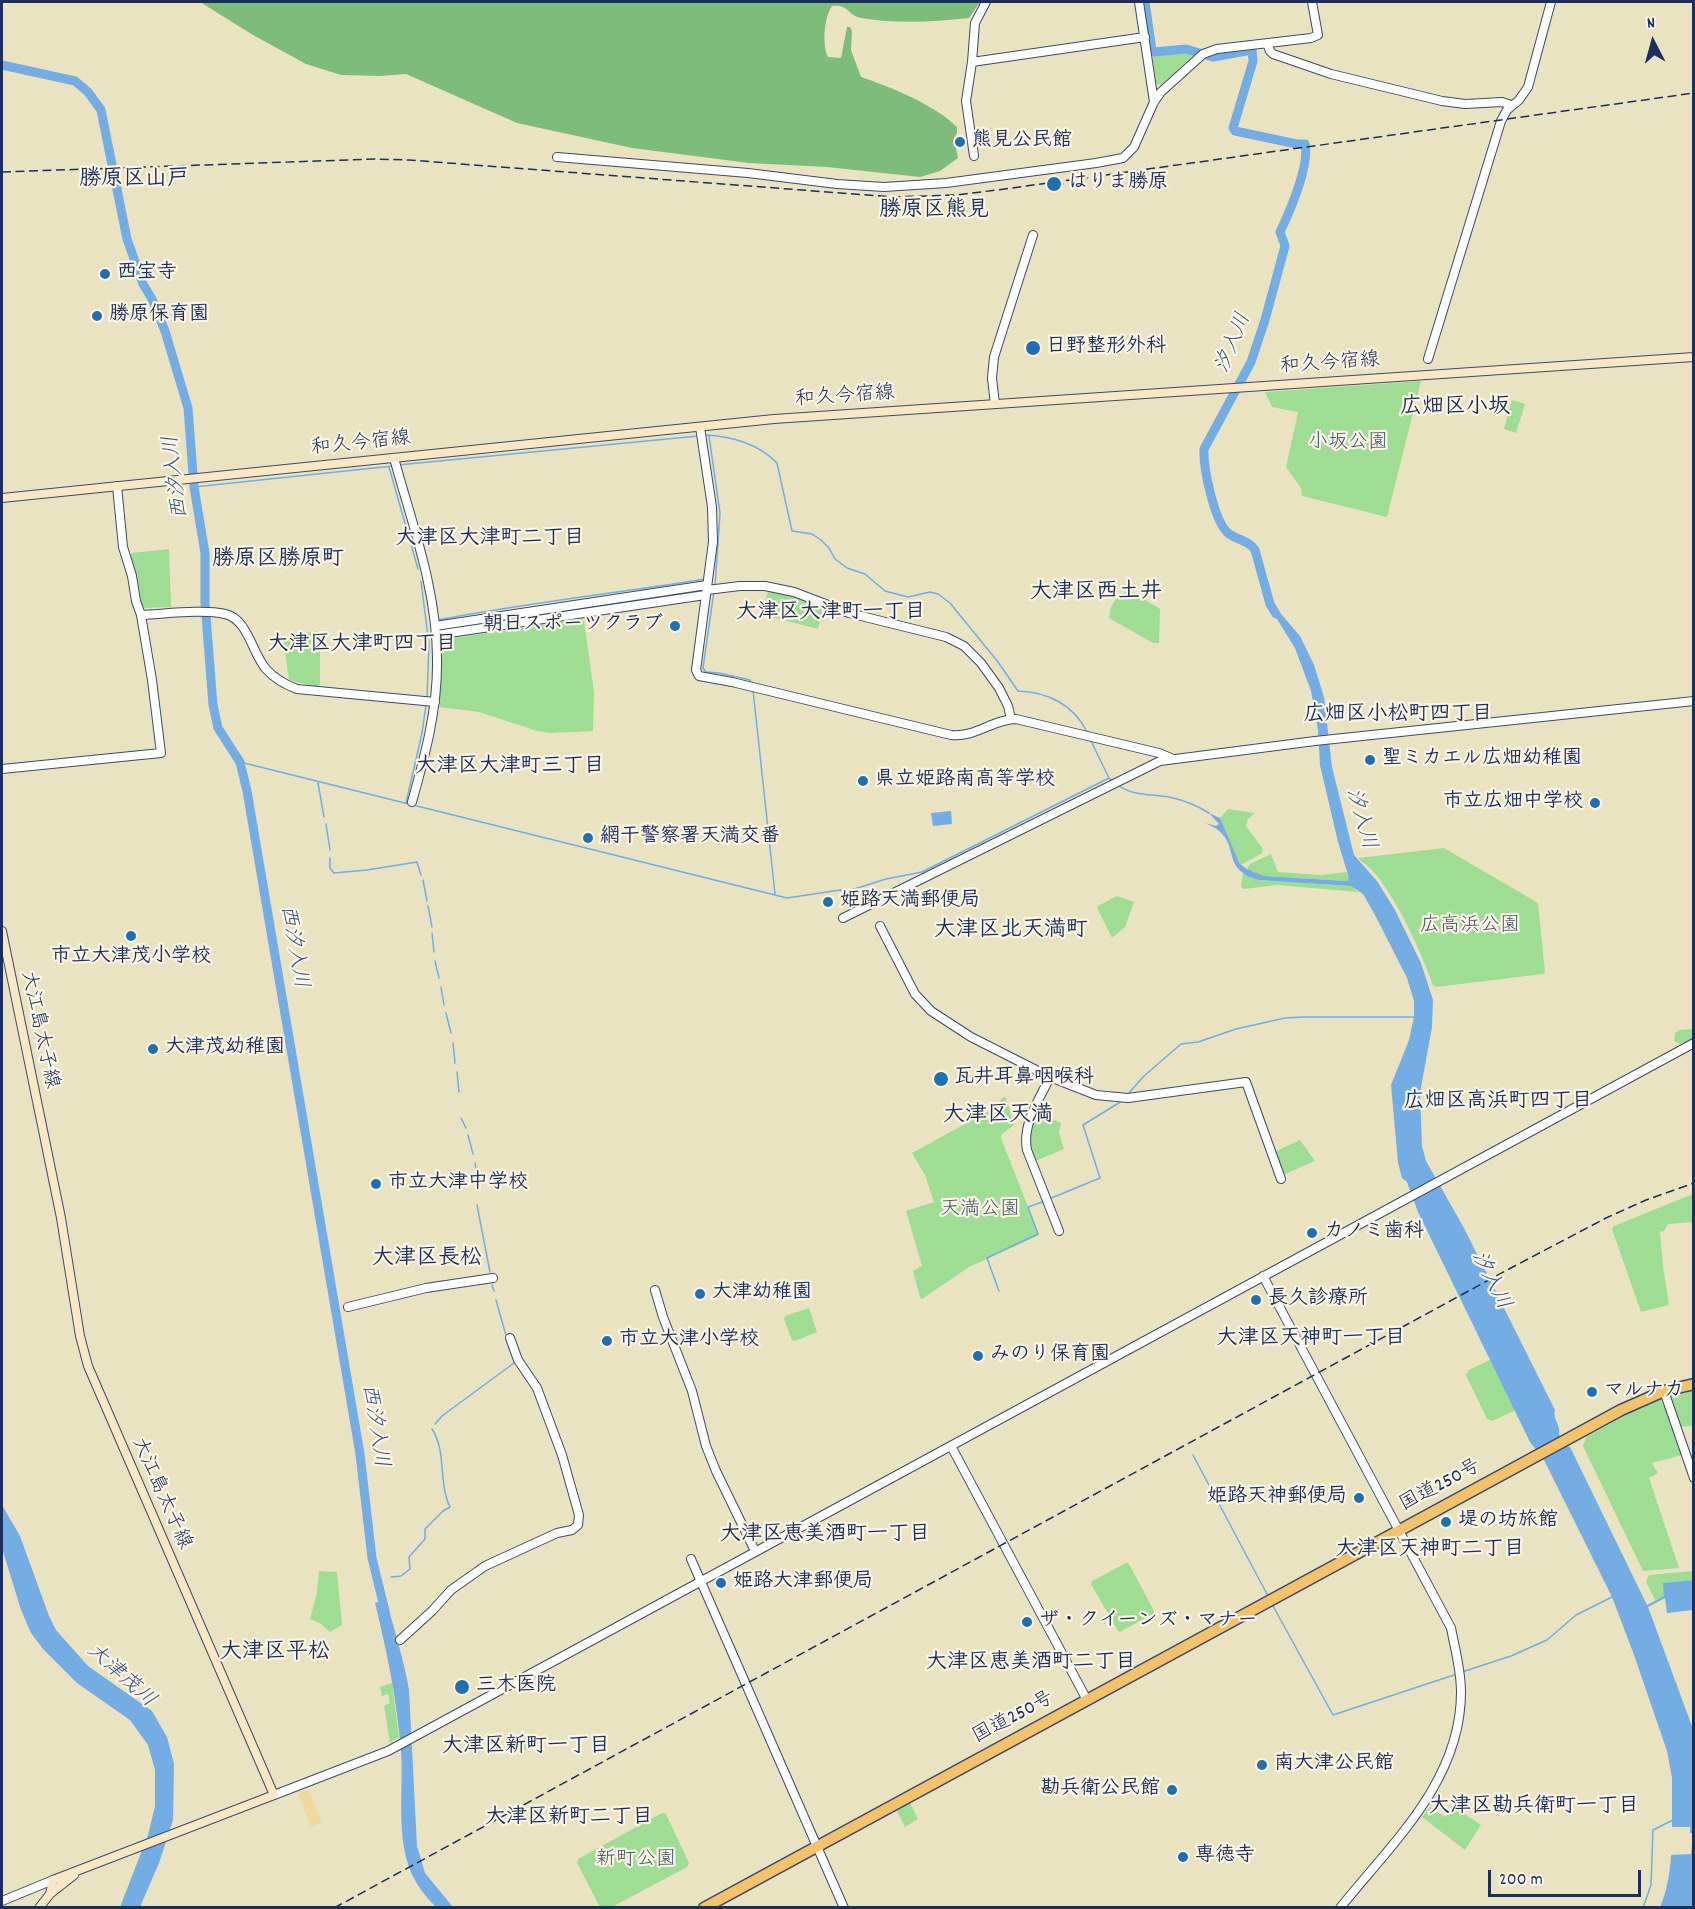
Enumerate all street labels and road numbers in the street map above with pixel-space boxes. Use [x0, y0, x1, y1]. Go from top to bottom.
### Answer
street label: 和久今宿線 [1279, 350, 1381, 380]
street label: 和久今宿線 [794, 383, 896, 413]
street label: 和久今宿線 [310, 428, 412, 462]
street label: 大江島太子線 [14, 969, 62, 1091]
street label: 大江島太子線 [125, 1434, 195, 1554]
street label: 国道250号 [1396, 1456, 1486, 1518]
street label: 国道250号 [969, 1688, 1059, 1750]

